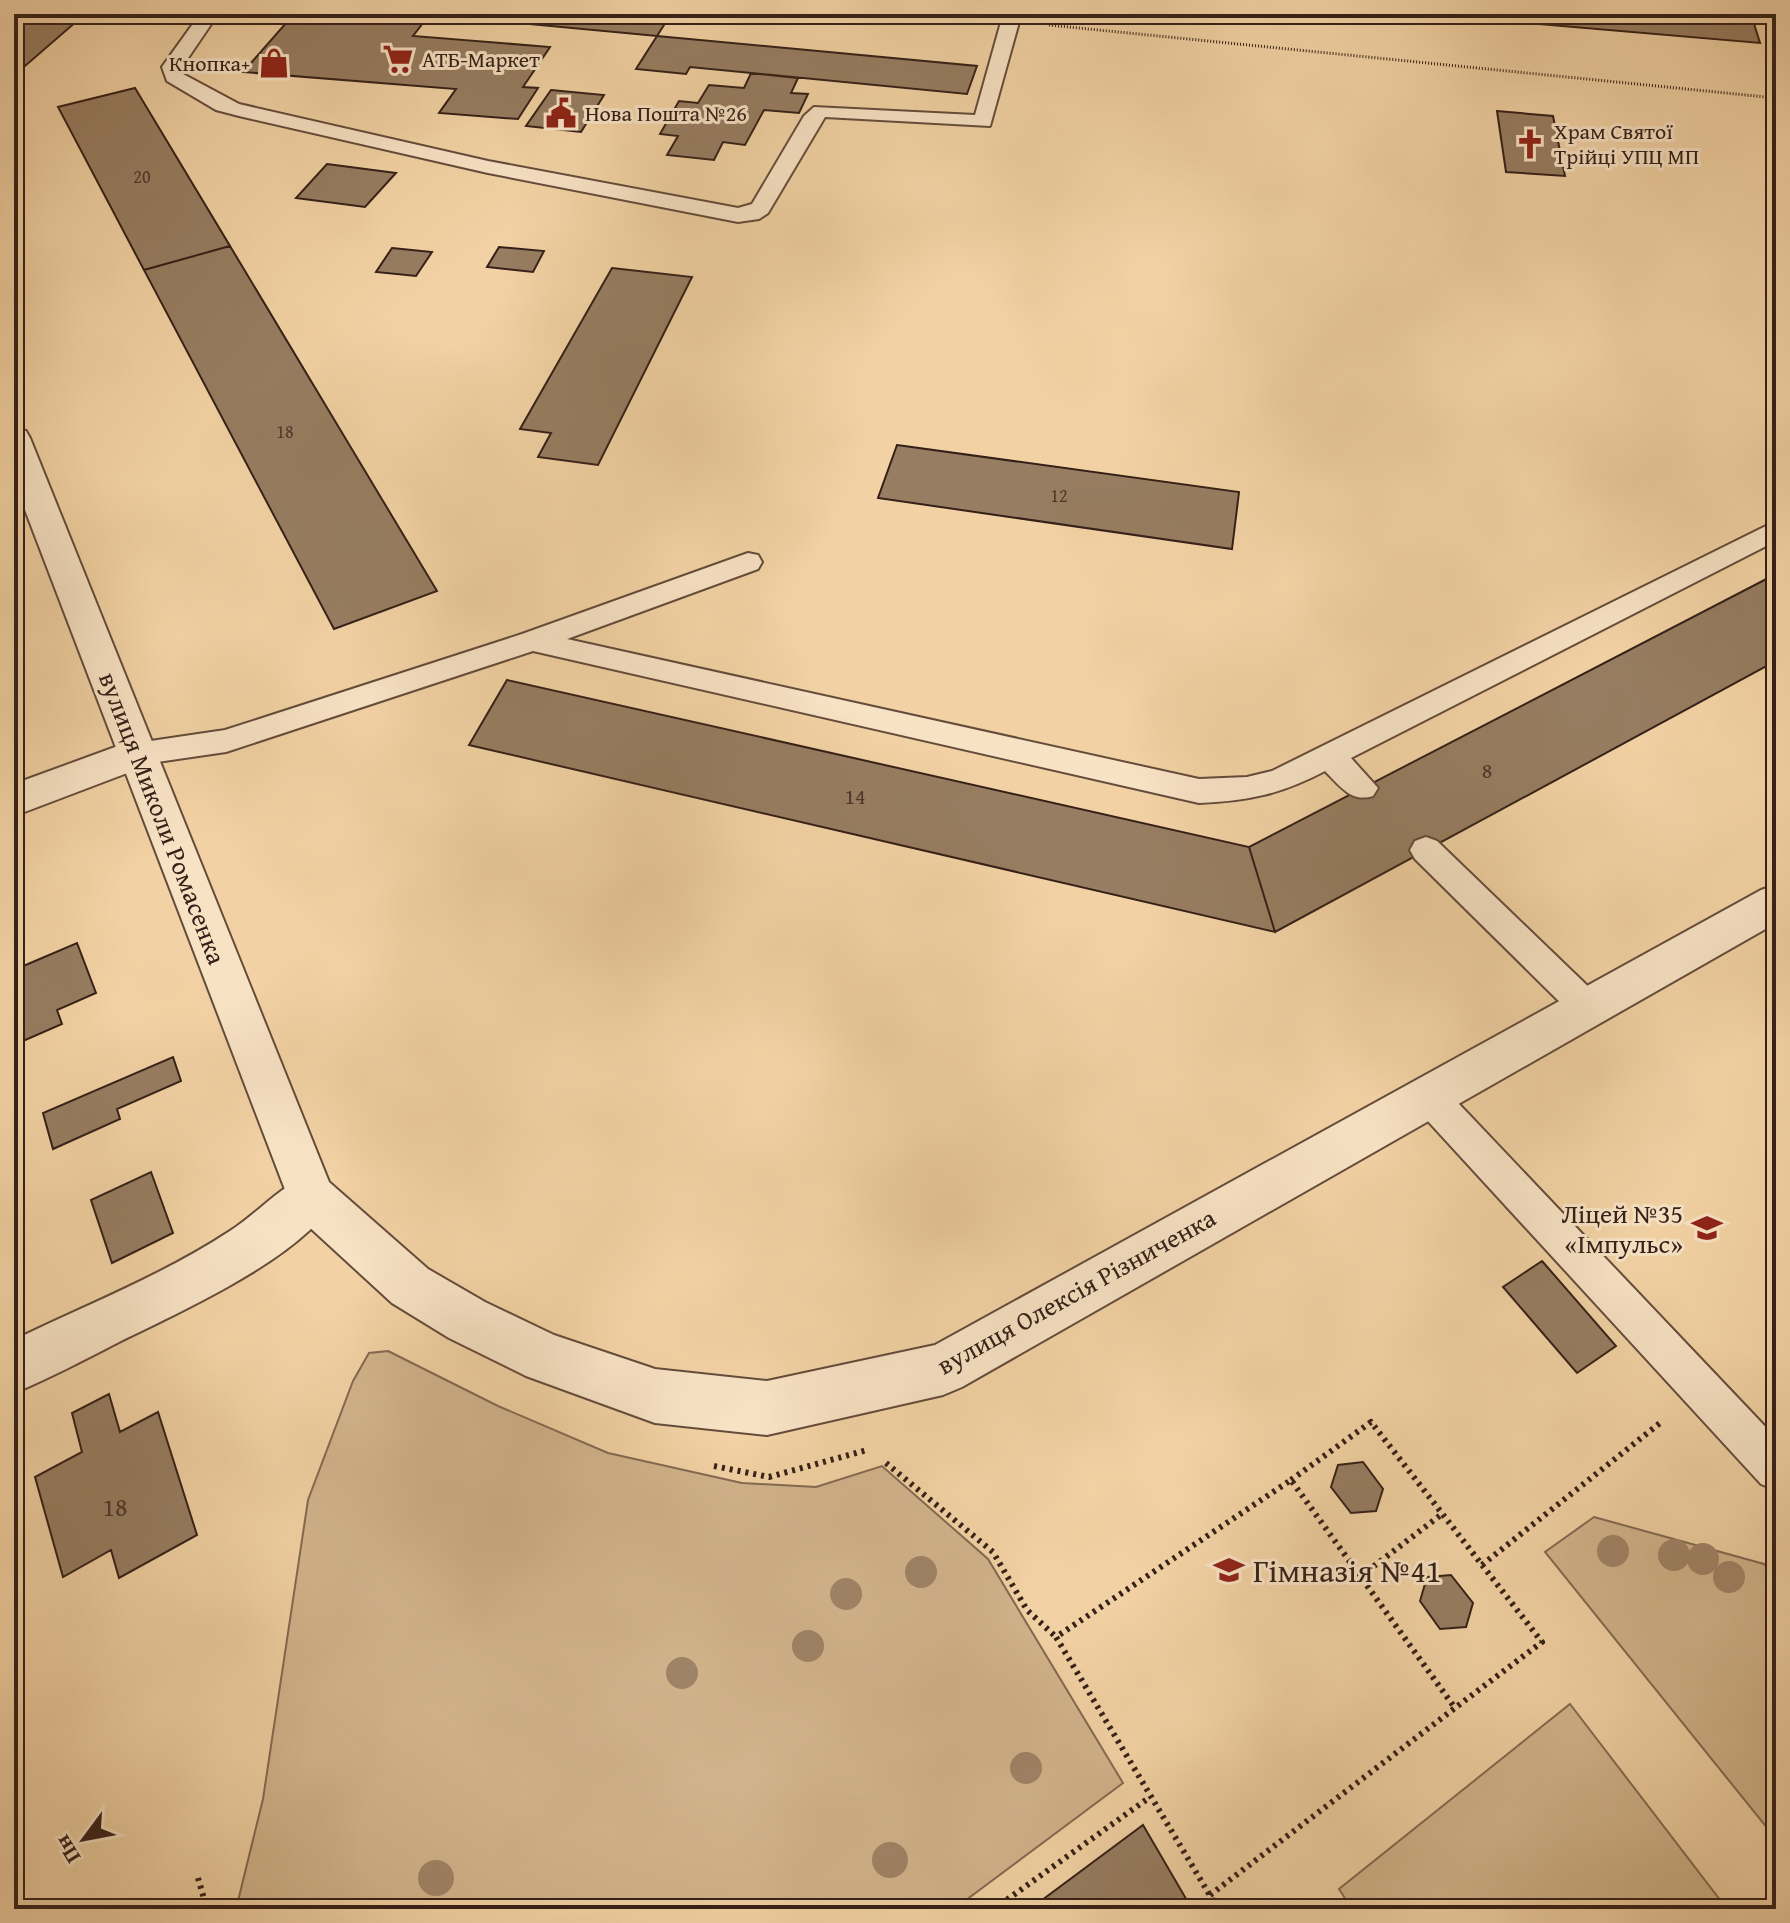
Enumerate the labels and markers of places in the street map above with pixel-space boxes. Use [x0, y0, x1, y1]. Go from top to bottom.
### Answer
supermarket icon: АТБ-Маркет [381, 42, 415, 76]
place label: АТБ-Маркет [422, 43, 540, 75]
shop icon: Кнопка+ [257, 46, 291, 80]
place label: Кнопка+ [169, 47, 250, 79]
public building icon: Нова Пошта №26 [544, 96, 578, 130]
place label: Нова Пошта №26 [585, 97, 747, 129]
place label: Храм Святої Трійці УПЦ МП [1554, 115, 1699, 172]
church icon: Храм Святої Трійці УПЦ МП [1513, 127, 1547, 161]
place label: Ліцей №35 «Імпульс» [1561, 1194, 1683, 1263]
school or university icon: Ліцей №35 «Імпульс» [1690, 1211, 1724, 1245]
place label: Гімназія №41 [1253, 1547, 1441, 1594]
school or university icon: Гімназія №41 [1212, 1553, 1246, 1587]

